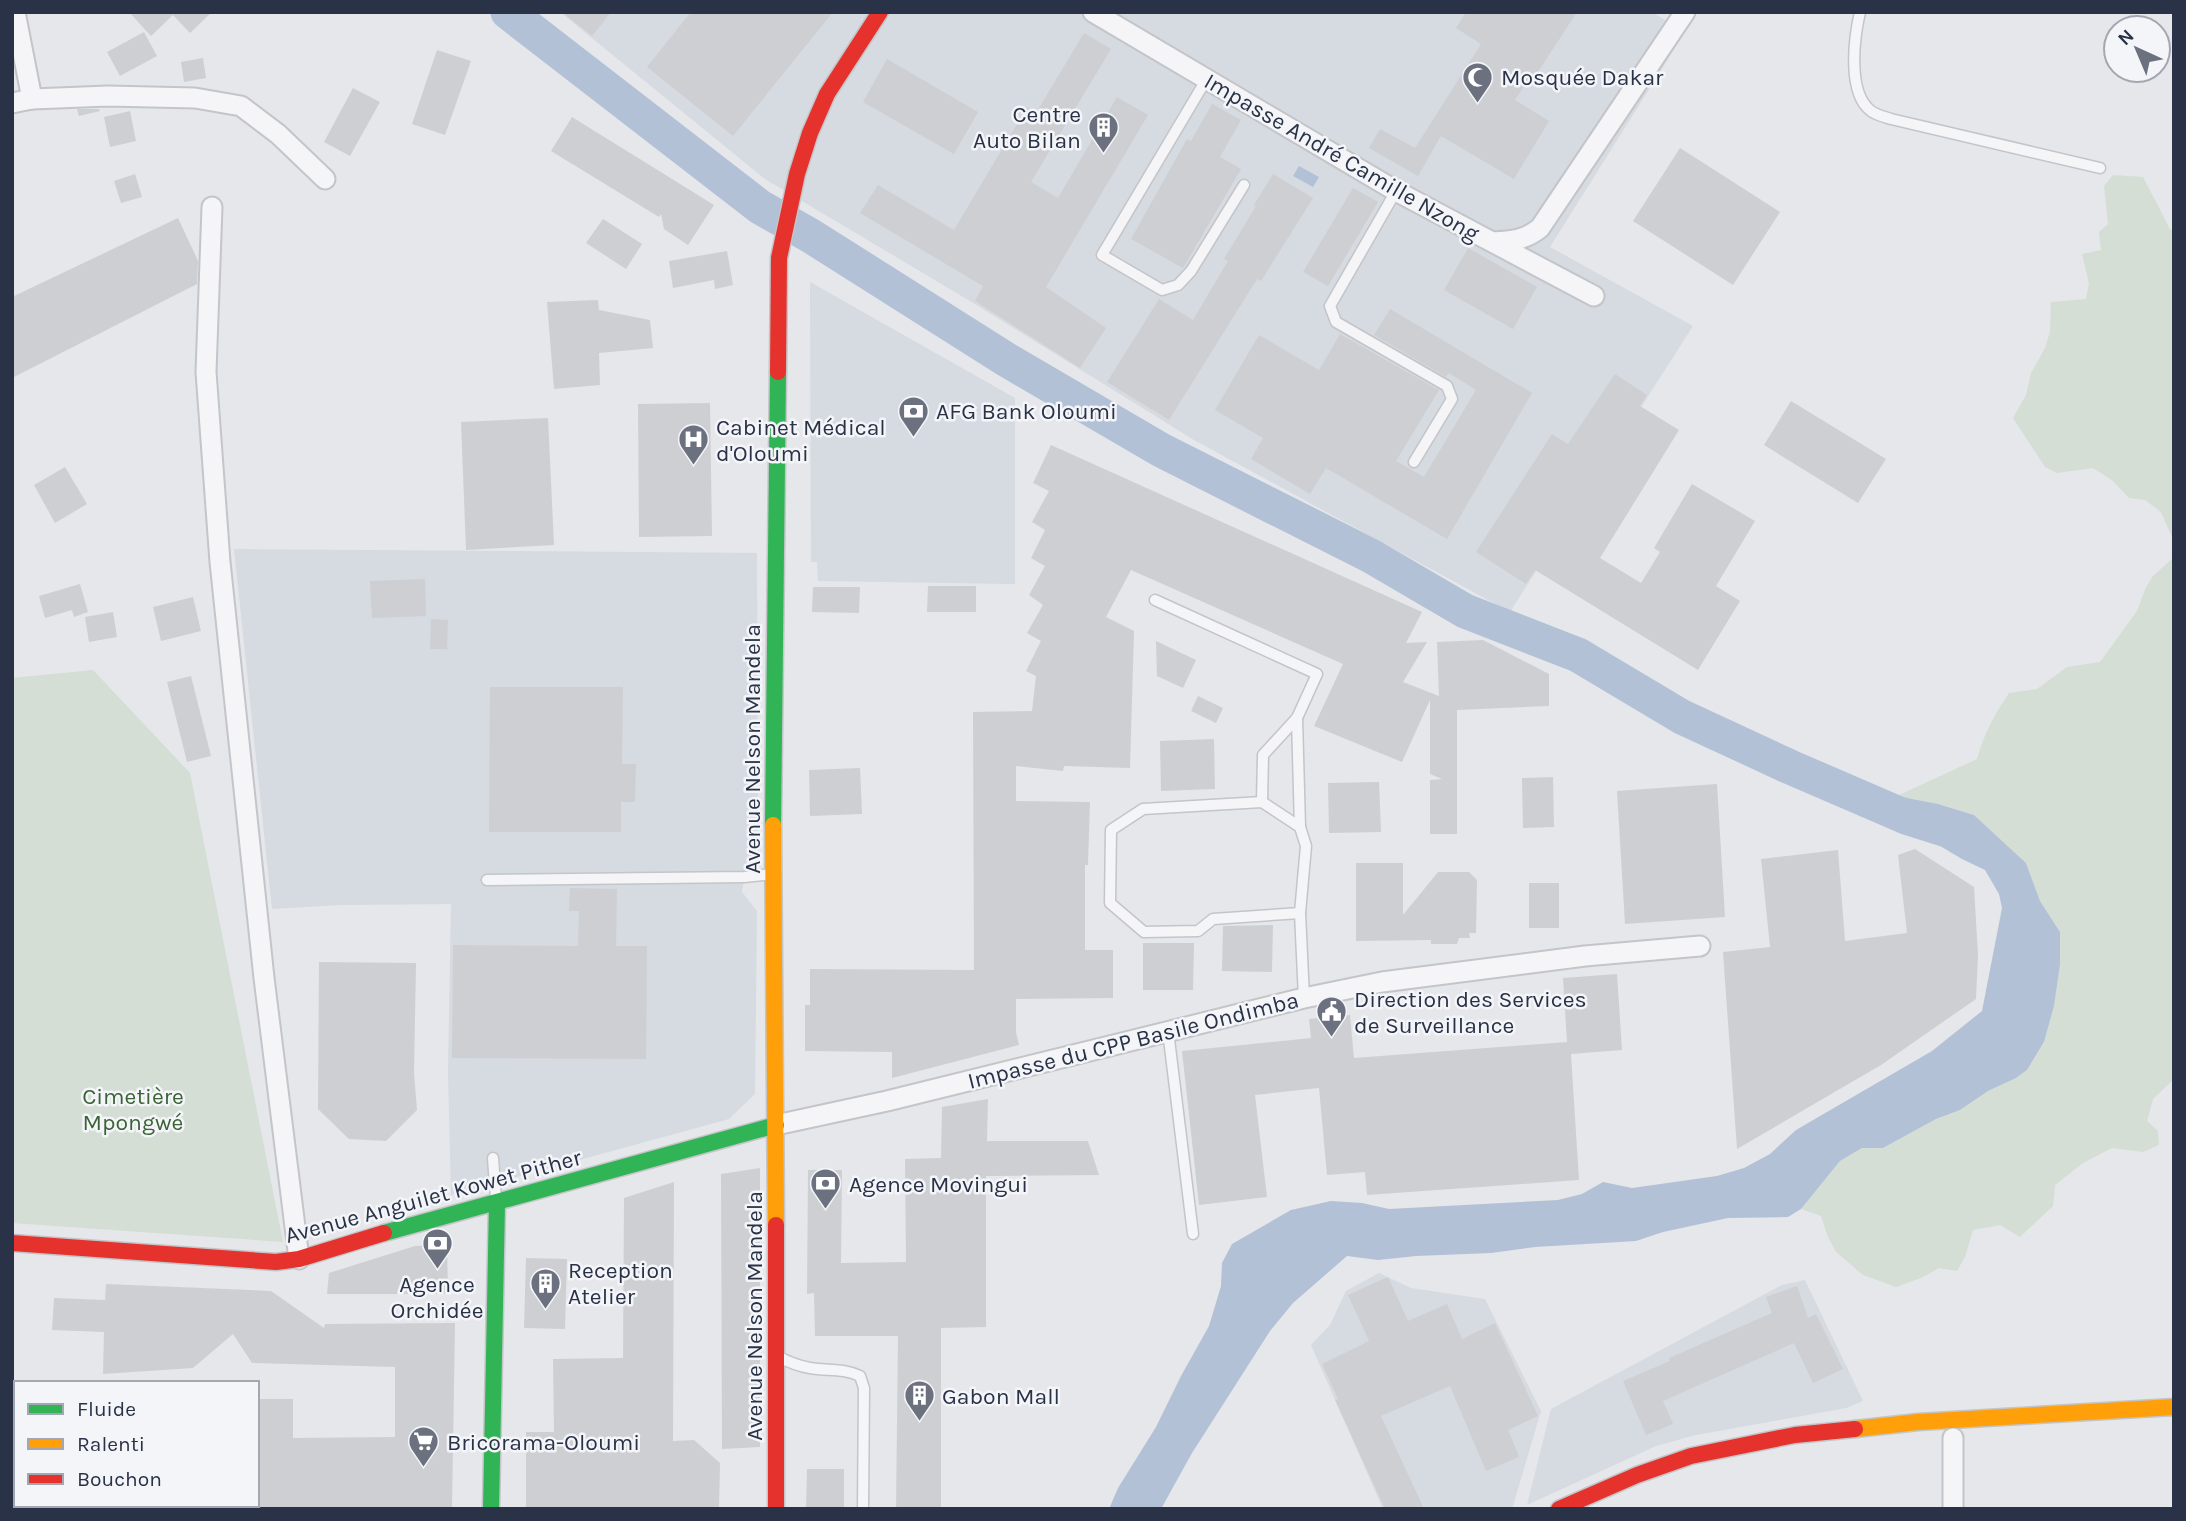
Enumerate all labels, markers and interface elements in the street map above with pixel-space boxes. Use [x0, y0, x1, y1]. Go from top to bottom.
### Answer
north arrow [2102, 14, 2172, 84]
text: N [2113, 25, 2138, 50]
mosque icon: Mosquée Dakar [1461, 60, 1495, 104]
place label: Mosquée Dakar [1501, 64, 1664, 91]
street label: Impasse André Camille Nzong [1199, 67, 1484, 247]
place label: Centre Auto Bilan [973, 101, 1081, 154]
building icon: Centre Auto Bilan [1087, 110, 1121, 154]
bank icon: AFG Bank Oloumi [896, 394, 930, 438]
place label: AFG Bank Oloumi [936, 398, 1117, 425]
place label: Cabinet Médical d'Oloumi [716, 414, 886, 467]
hospital icon: Cabinet Médical d'Oloumi [676, 423, 710, 467]
street label: Avenue Nelson Mandela [739, 624, 766, 874]
street label: Impasse du CPP Basile Ondimba [965, 986, 1301, 1095]
place label: Direction des Services de Surveillance [1354, 986, 1587, 1039]
public building icon: Direction des Services de Surveillance [1314, 995, 1348, 1039]
park label: Cimetière Mpongwé [82, 1083, 184, 1136]
street label: Avenue Anguilet Kowet Pither [282, 1144, 585, 1249]
bank icon: Agence Movingui [809, 1167, 843, 1211]
place label: Agence Movingui [849, 1171, 1028, 1198]
street label: Avenue Nelson Mandela [741, 1191, 768, 1441]
bank icon: Agence Orchidée [420, 1226, 454, 1270]
place label: Reception Atelier [568, 1257, 673, 1310]
building icon: Reception Atelier [528, 1266, 562, 1310]
place label: Agence Orchidée [390, 1271, 484, 1324]
building icon: Gabon Mall [902, 1379, 936, 1423]
legend [14, 1381, 259, 1507]
place label: Gabon Mall [942, 1383, 1060, 1410]
text: Fluide [77, 1397, 136, 1421]
supermarket icon: Bricorama-Oloumi [407, 1425, 441, 1469]
place label: Bricorama-Oloumi [447, 1429, 640, 1456]
text: Ralenti [77, 1432, 145, 1456]
text: Bouchon [77, 1467, 162, 1491]

